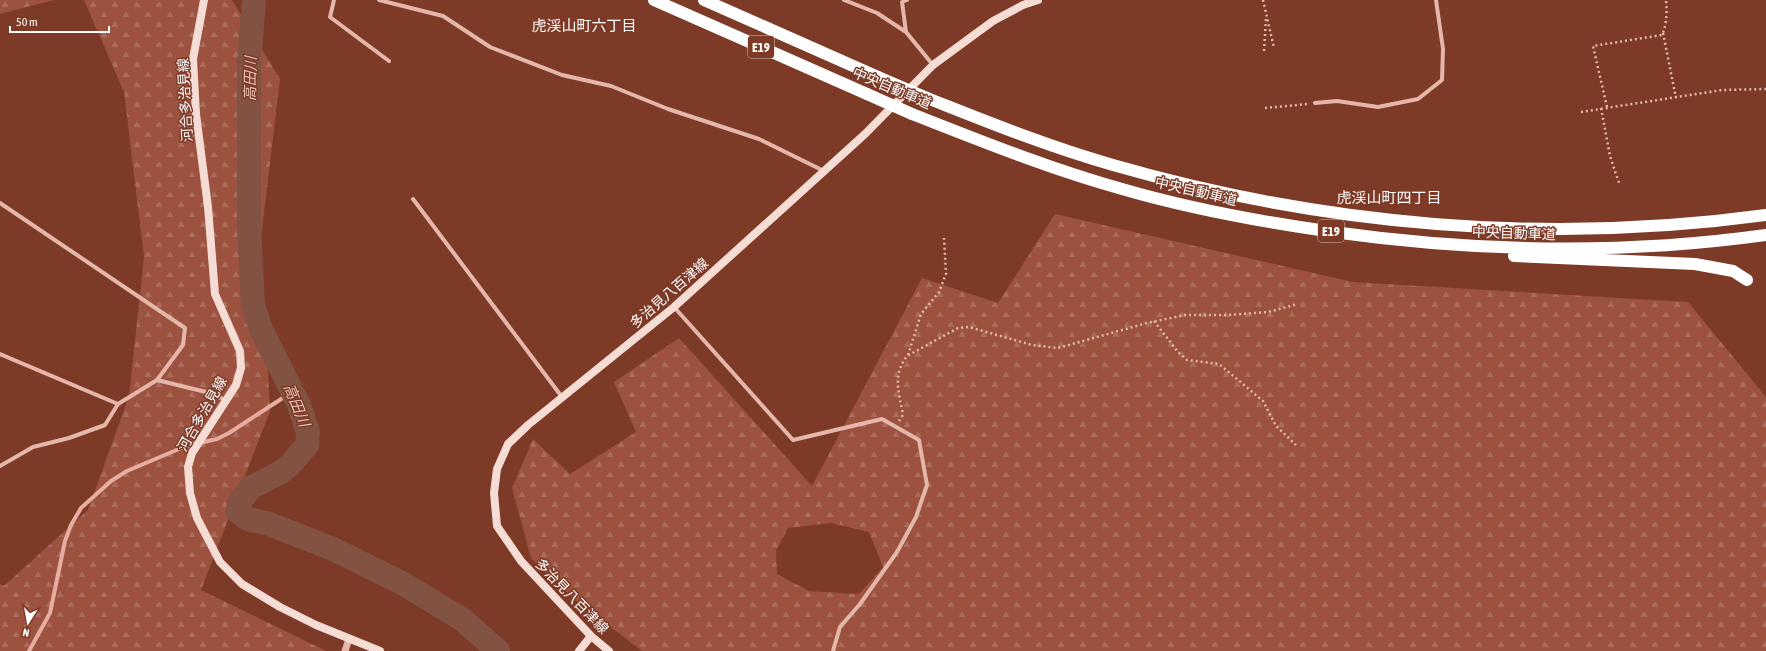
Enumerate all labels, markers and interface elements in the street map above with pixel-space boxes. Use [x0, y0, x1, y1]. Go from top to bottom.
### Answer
scale bar [10, 8, 109, 34]
text: 50 m [16, 15, 38, 29]
district label: 虎渓山町六丁目 [531, 17, 637, 34]
road number: E19 [748, 36, 774, 58]
water label: 高田川 [241, 54, 259, 102]
street label: 河合多治見線 [175, 58, 195, 142]
street label: 中央自動車道 [850, 64, 934, 112]
street label: 中央自動車道 [1153, 174, 1239, 208]
district label: 虎渓山町四丁目 [1336, 189, 1442, 206]
road number: E19 [1318, 220, 1344, 242]
street label: 中央自動車道 [1472, 224, 1556, 242]
street label: 多治見八百津線 [627, 255, 711, 331]
street label: 河合多治見線 [174, 374, 230, 454]
water label: 高田川 [281, 381, 314, 431]
street label: 多治見八百津線 [532, 555, 612, 637]
north arrow [8, 603, 48, 643]
text: N [22, 626, 30, 639]

